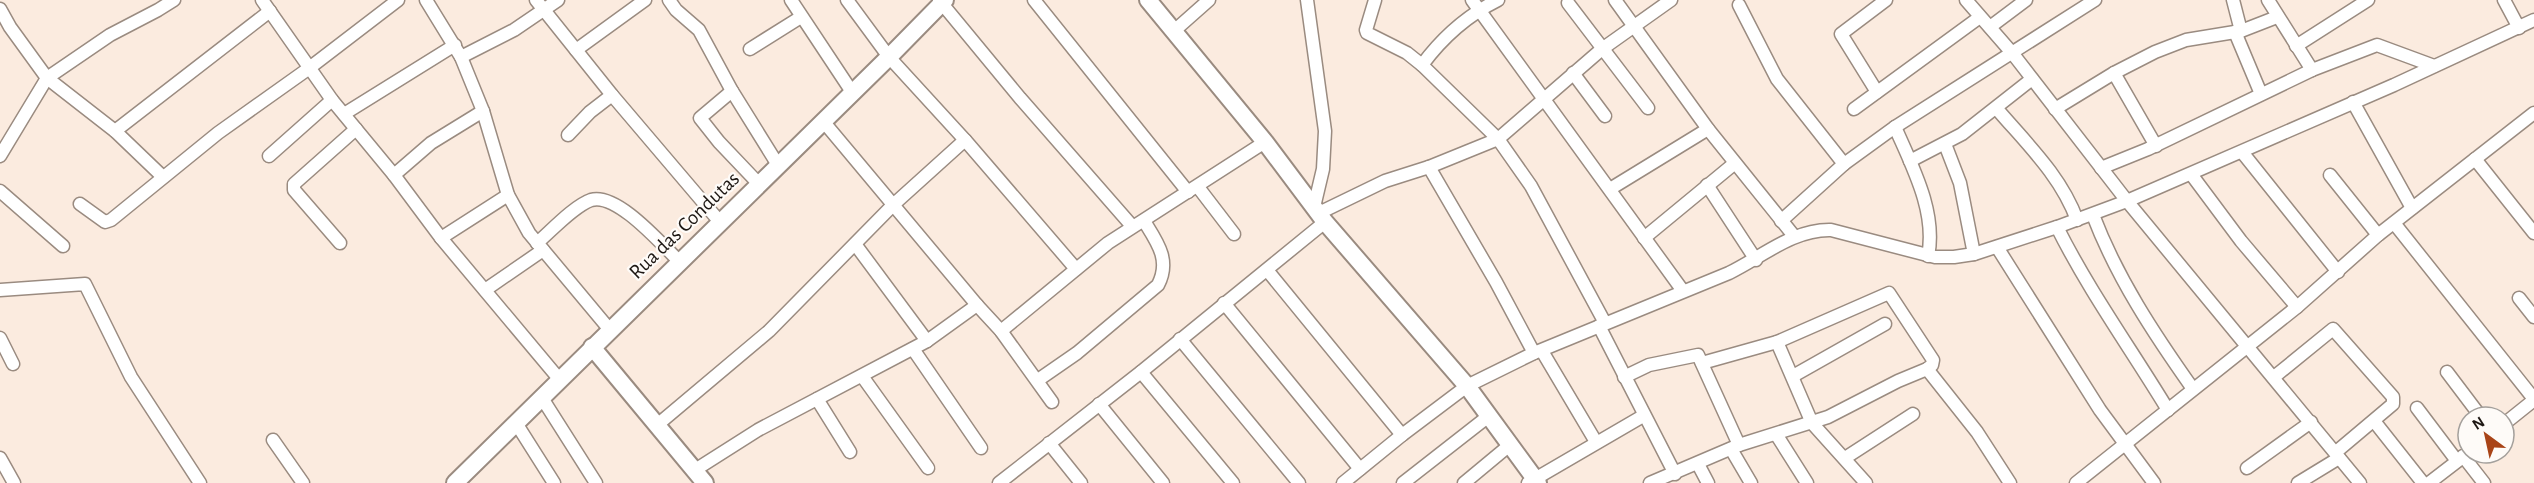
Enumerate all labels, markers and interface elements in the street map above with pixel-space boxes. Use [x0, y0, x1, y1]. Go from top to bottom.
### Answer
street label: Rua das Condutas [625, 168, 743, 283]
north arrow [2456, 405, 2516, 465]
text: N [2469, 414, 2487, 433]

